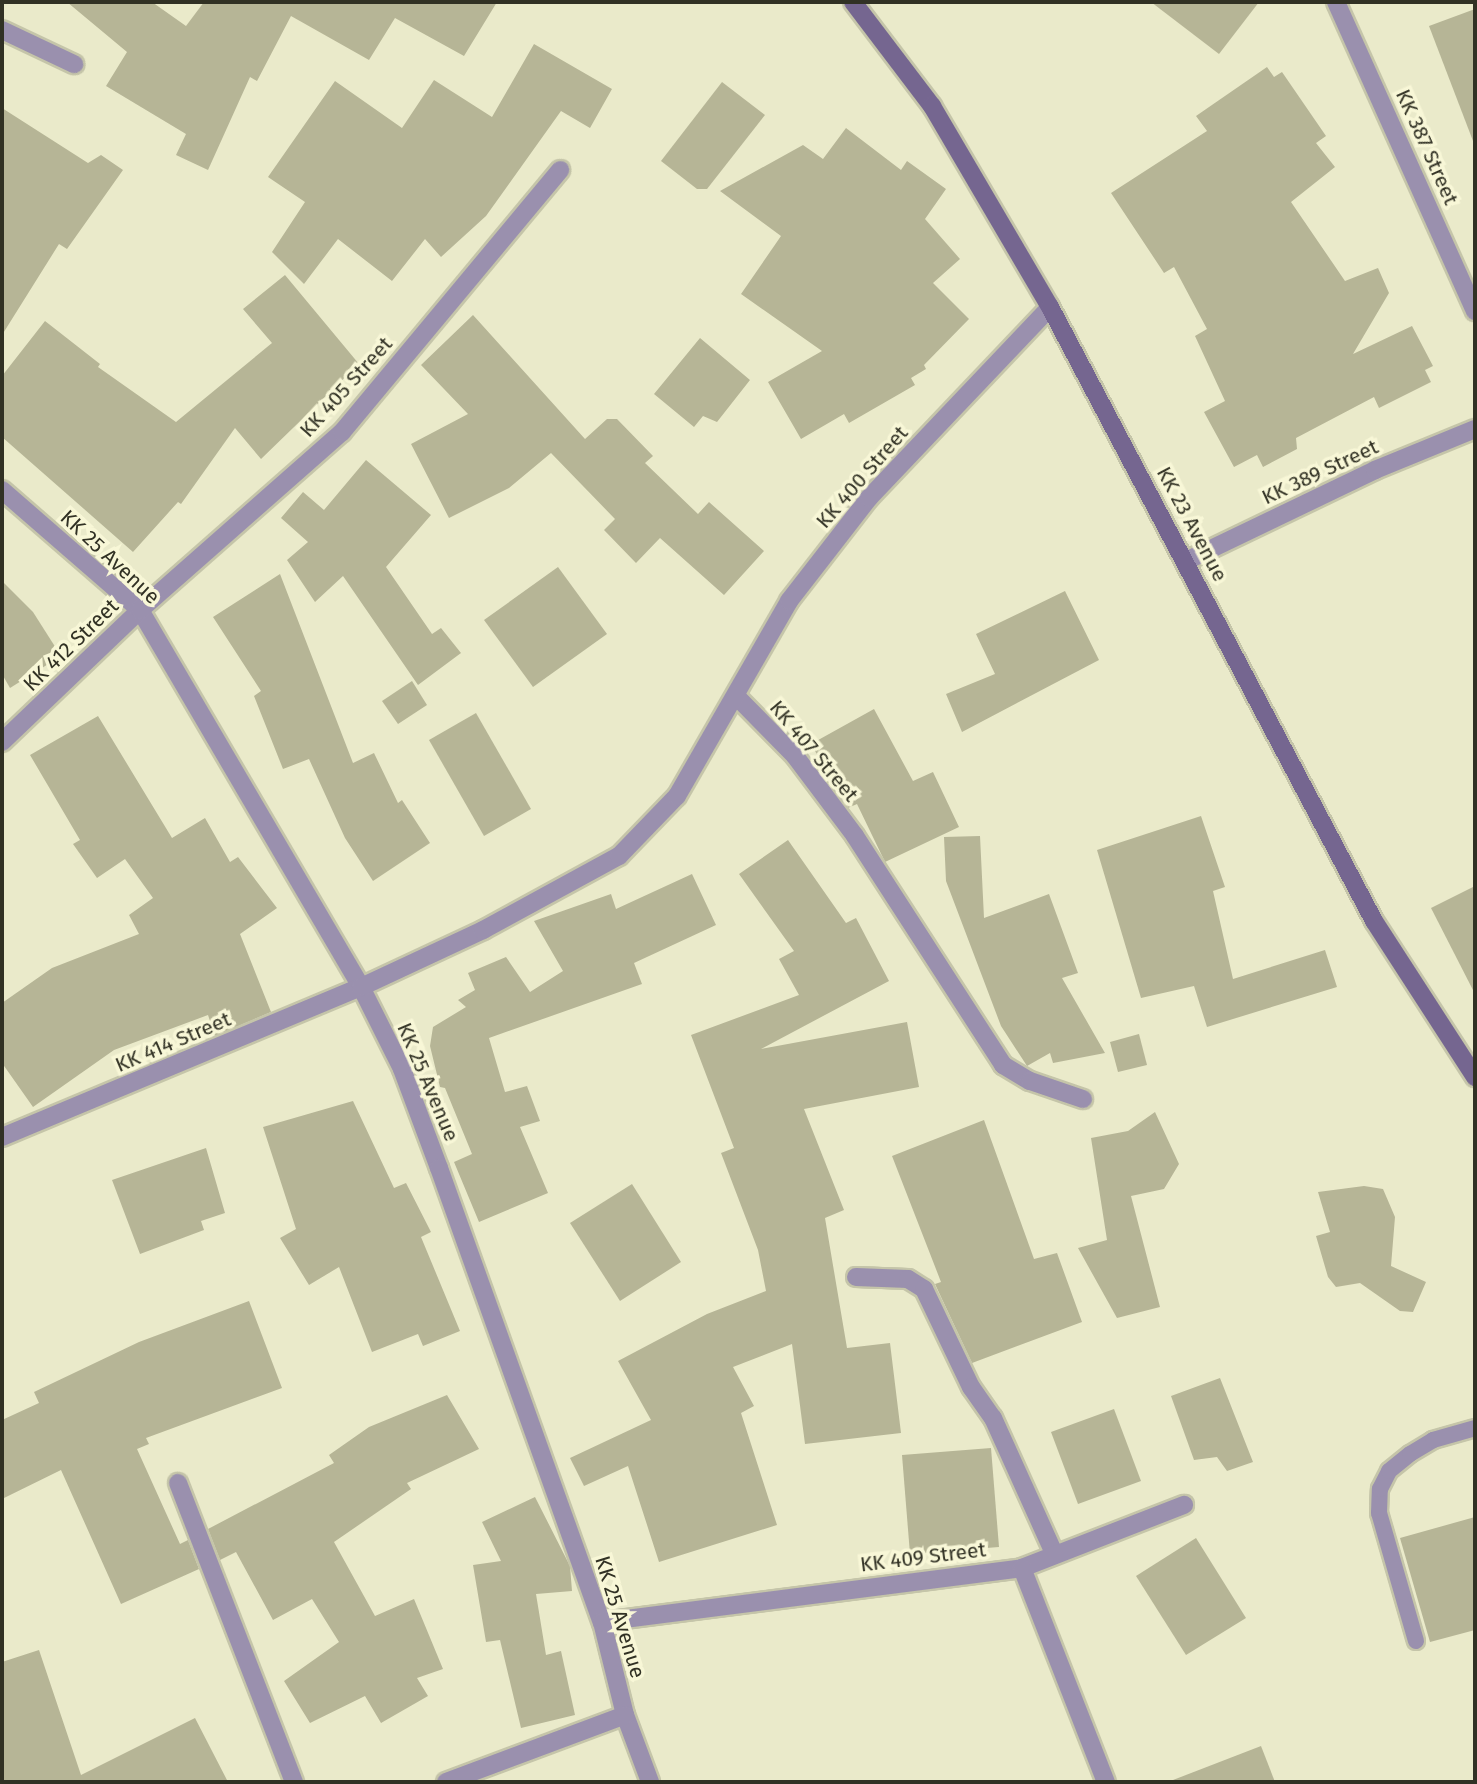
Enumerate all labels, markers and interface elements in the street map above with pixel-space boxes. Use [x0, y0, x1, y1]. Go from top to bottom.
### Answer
street label: KK 387 Street [1390, 85, 1464, 209]
street label: KK 405 Street [294, 332, 398, 442]
street label: KK 400 Street [811, 421, 913, 533]
street label: KK 389 Street [1258, 434, 1382, 510]
street label: KK 23 Avenue [1151, 462, 1233, 586]
street label: KK 25 Avenue [55, 505, 165, 609]
street label: KK 412 Street [18, 593, 124, 697]
street label: KK 407 Street [764, 695, 864, 807]
street label: KK 414 Street [111, 1006, 235, 1078]
street label: KK 25 Avenue [392, 1019, 464, 1145]
street label: KK 409 Street [859, 1537, 987, 1577]
street label: KK 25 Avenue [589, 1553, 651, 1681]

